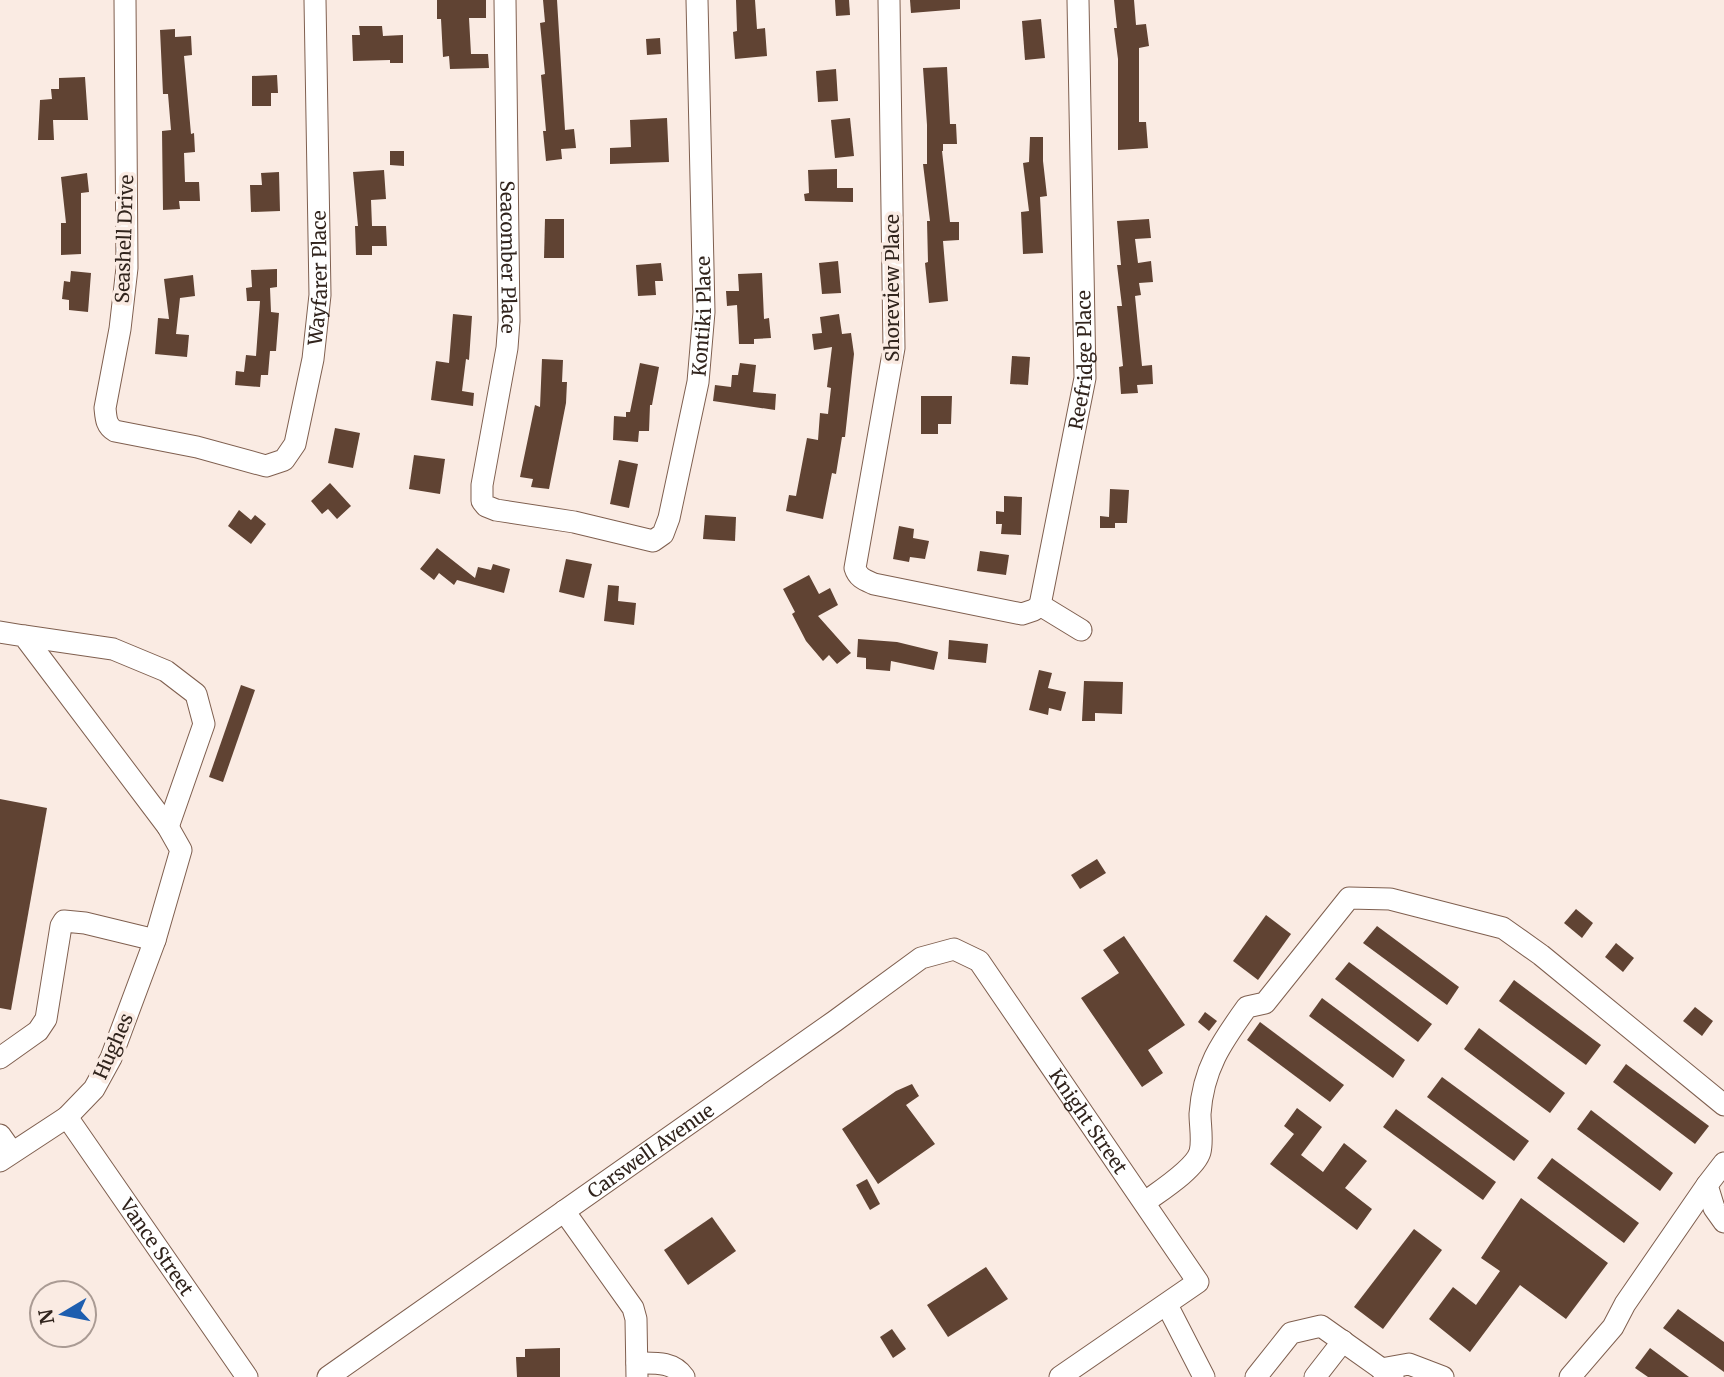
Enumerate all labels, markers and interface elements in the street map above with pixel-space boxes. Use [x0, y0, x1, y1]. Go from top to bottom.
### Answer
street label: Seashell Drive [110, 174, 138, 304]
street label: Seacomber Place [495, 180, 521, 335]
street label: Wayfarer Place [302, 210, 332, 348]
street label: Shoreview Place [880, 214, 904, 362]
street label: Kontiki Place [687, 256, 716, 377]
street label: Reefridge Place [1063, 290, 1097, 432]
street label: Hughes [88, 1009, 138, 1083]
street label: Knight Street [1044, 1064, 1133, 1179]
street label: Carswell Avenue [582, 1098, 718, 1203]
street label: Vance Street [114, 1193, 199, 1301]
north arrow [28, 1279, 98, 1349]
text: N [33, 1307, 59, 1326]

